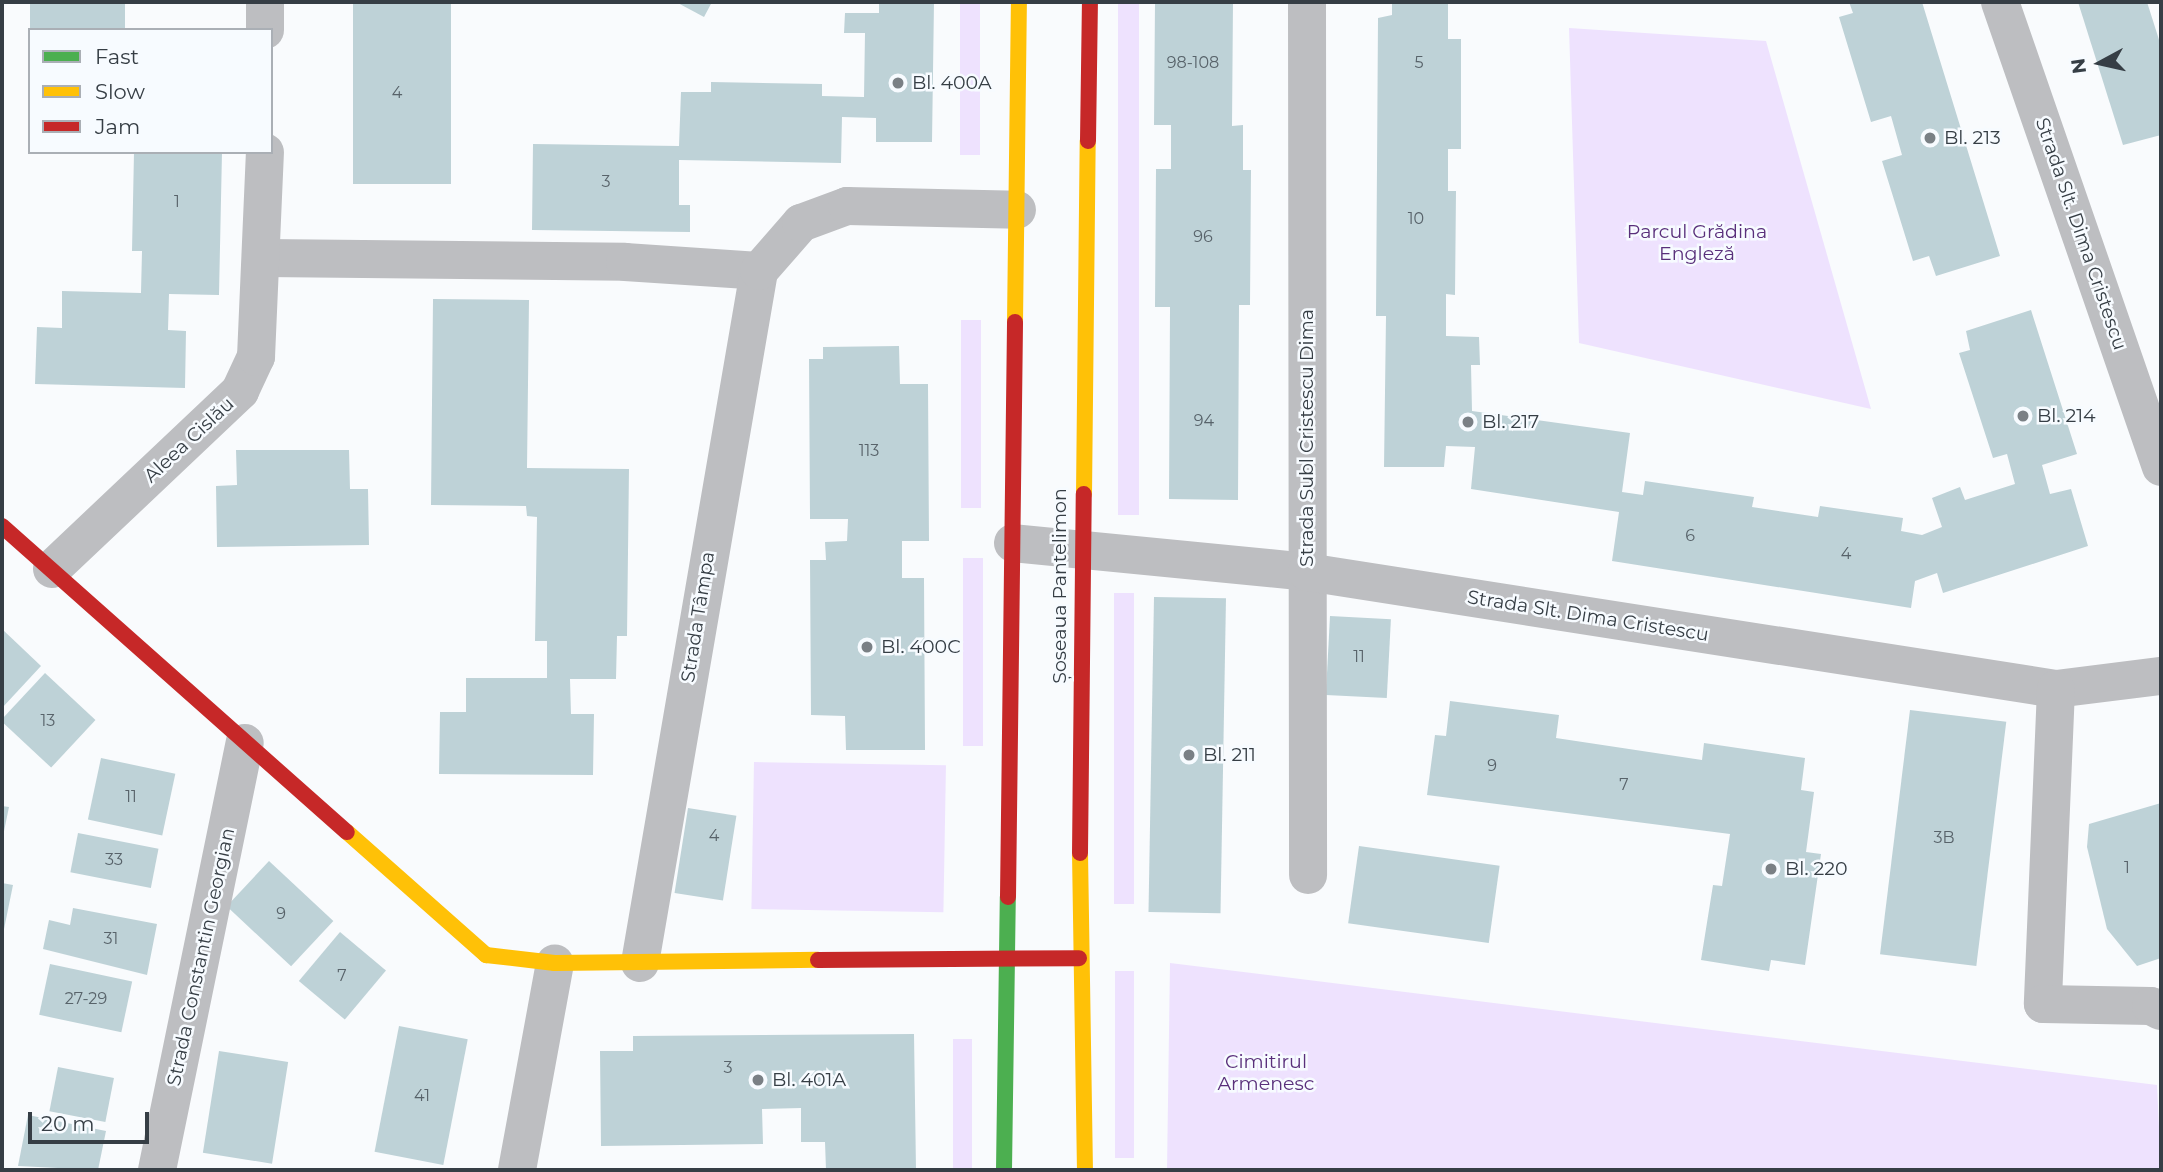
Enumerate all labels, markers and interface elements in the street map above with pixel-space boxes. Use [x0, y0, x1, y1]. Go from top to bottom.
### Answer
legend [28, 28, 273, 154]
north arrow [2065, 28, 2135, 98]
text: Fast [95, 44, 139, 69]
house number: 98-108 [1167, 53, 1219, 73]
house number: 5 [1414, 53, 1424, 73]
text: N [2066, 57, 2091, 75]
place label: Bl. 400A [912, 72, 992, 94]
marker: Bl. 400A [890, 75, 906, 91]
text: Slow [95, 79, 145, 104]
house number: 4 [392, 83, 402, 103]
text: Jam [95, 114, 140, 139]
street label: Strada Slt. Dima Cristescu [2030, 115, 2132, 353]
place label: Bl. 213 [1944, 127, 2001, 149]
marker: Bl. 213 [1922, 130, 1938, 146]
house number: 3 [601, 172, 611, 192]
house number: 1 [174, 192, 180, 212]
house number: 10 [1408, 209, 1424, 229]
park label: Parcul Grădina Engleză [1627, 221, 1767, 265]
house number: 96 [1193, 227, 1213, 247]
street label: Strada Subl Cristescu Dima [1296, 309, 1318, 567]
street label: Aleea Cislău [139, 393, 239, 487]
place label: Bl. 214 [2037, 405, 2096, 427]
marker: Bl. 214 [2015, 408, 2031, 424]
house number: 94 [1194, 411, 1214, 431]
place label: Bl. 217 [1482, 411, 1539, 433]
marker: Bl. 217 [1460, 414, 1476, 430]
house number: 113 [859, 441, 879, 461]
street label: Șoseaua Pantelimon [1049, 488, 1071, 684]
house number: 6 [1685, 526, 1695, 546]
house number: 4 [1841, 544, 1851, 564]
street label: Strada Tâmpa [676, 550, 720, 684]
street label: Strada Slt. Dima Cristescu [1466, 586, 1710, 646]
place label: Bl. 400C [881, 636, 961, 658]
marker: Bl. 400C [859, 639, 875, 655]
house number: 11 [1353, 647, 1365, 667]
house number: 13 [41, 711, 55, 731]
place label: Bl. 211 [1203, 744, 1256, 766]
marker: Bl. 211 [1181, 747, 1197, 763]
house number: 9 [1487, 756, 1497, 776]
house number: 7 [1619, 775, 1629, 795]
house number: 11 [125, 787, 137, 807]
street label: Strada Constantin Georgian [162, 826, 240, 1088]
house number: 4 [709, 826, 719, 846]
house number: 3B [1933, 828, 1955, 848]
house number: 33 [105, 850, 123, 870]
place label: Bl. 220 [1785, 858, 1848, 880]
house number: 1 [2124, 858, 2130, 878]
marker: Bl. 220 [1763, 861, 1779, 877]
house number: 9 [276, 904, 286, 924]
house number: 31 [104, 929, 118, 949]
house number: 7 [337, 966, 347, 986]
house number: 27-29 [65, 989, 107, 1009]
park label: Cimitirul Armenesc [1217, 1051, 1315, 1095]
house number: 3 [723, 1058, 733, 1078]
place label: Bl. 401A [772, 1069, 846, 1091]
marker: Bl. 401A [750, 1072, 766, 1088]
house number: 41 [414, 1086, 430, 1106]
scale bar [32, 1098, 152, 1142]
text: 20 m [41, 1111, 95, 1136]

